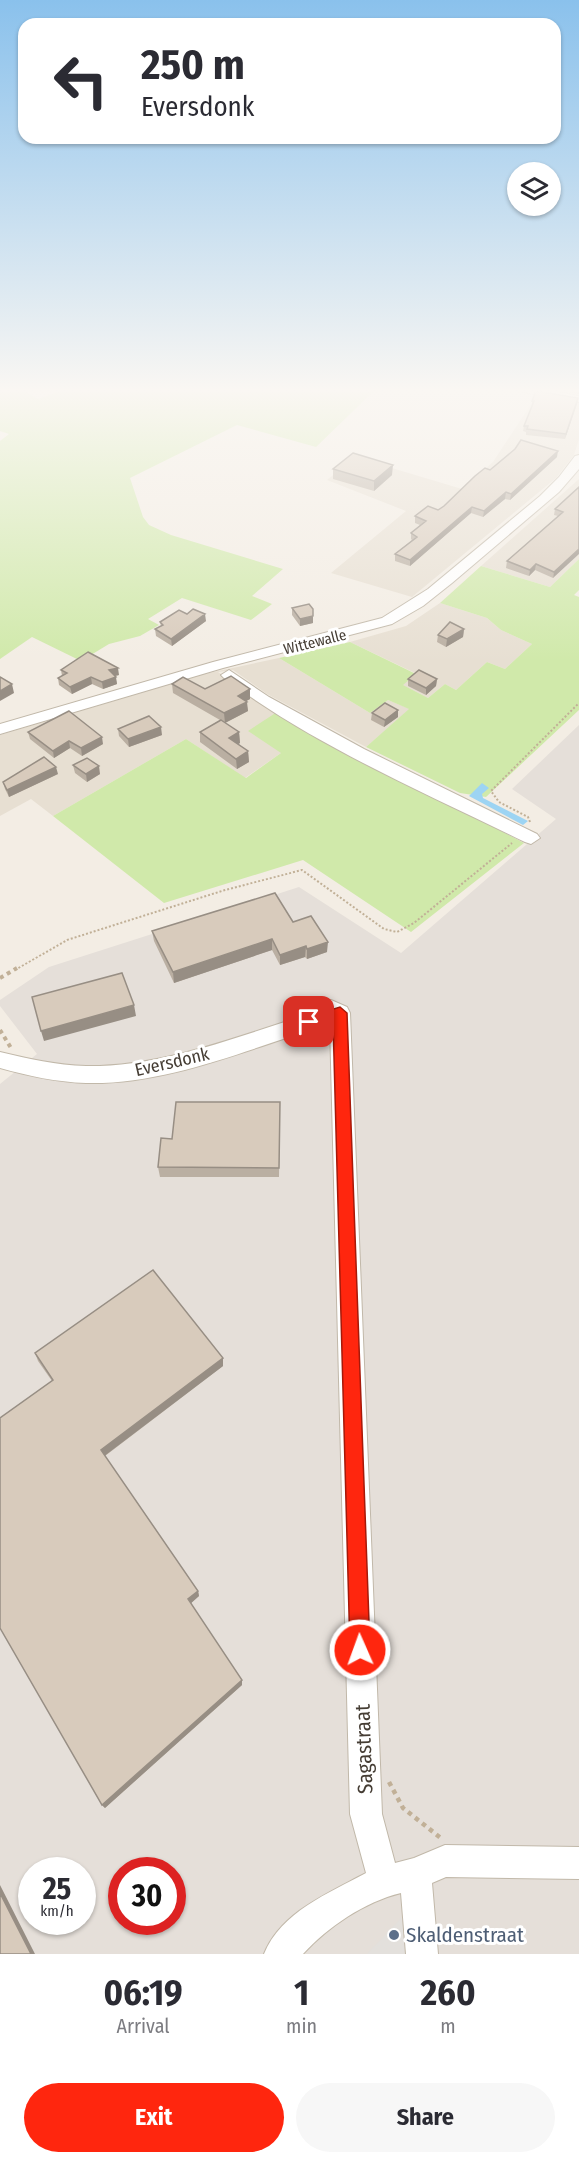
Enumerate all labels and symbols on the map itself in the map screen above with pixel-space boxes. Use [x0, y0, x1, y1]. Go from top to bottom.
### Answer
street label: Wittewalle [282, 626, 348, 658]
pin [283, 996, 334, 1047]
street label: Eversdonk [133, 1043, 212, 1081]
position arrow [328, 1618, 392, 1682]
street label: Sagastraat [349, 1703, 379, 1794]
speed limit sign: 30 [108, 1857, 186, 1935]
place label: Skaldenstraat [406, 1922, 524, 1948]
marker: Skaldenstraat [387, 1928, 401, 1942]

